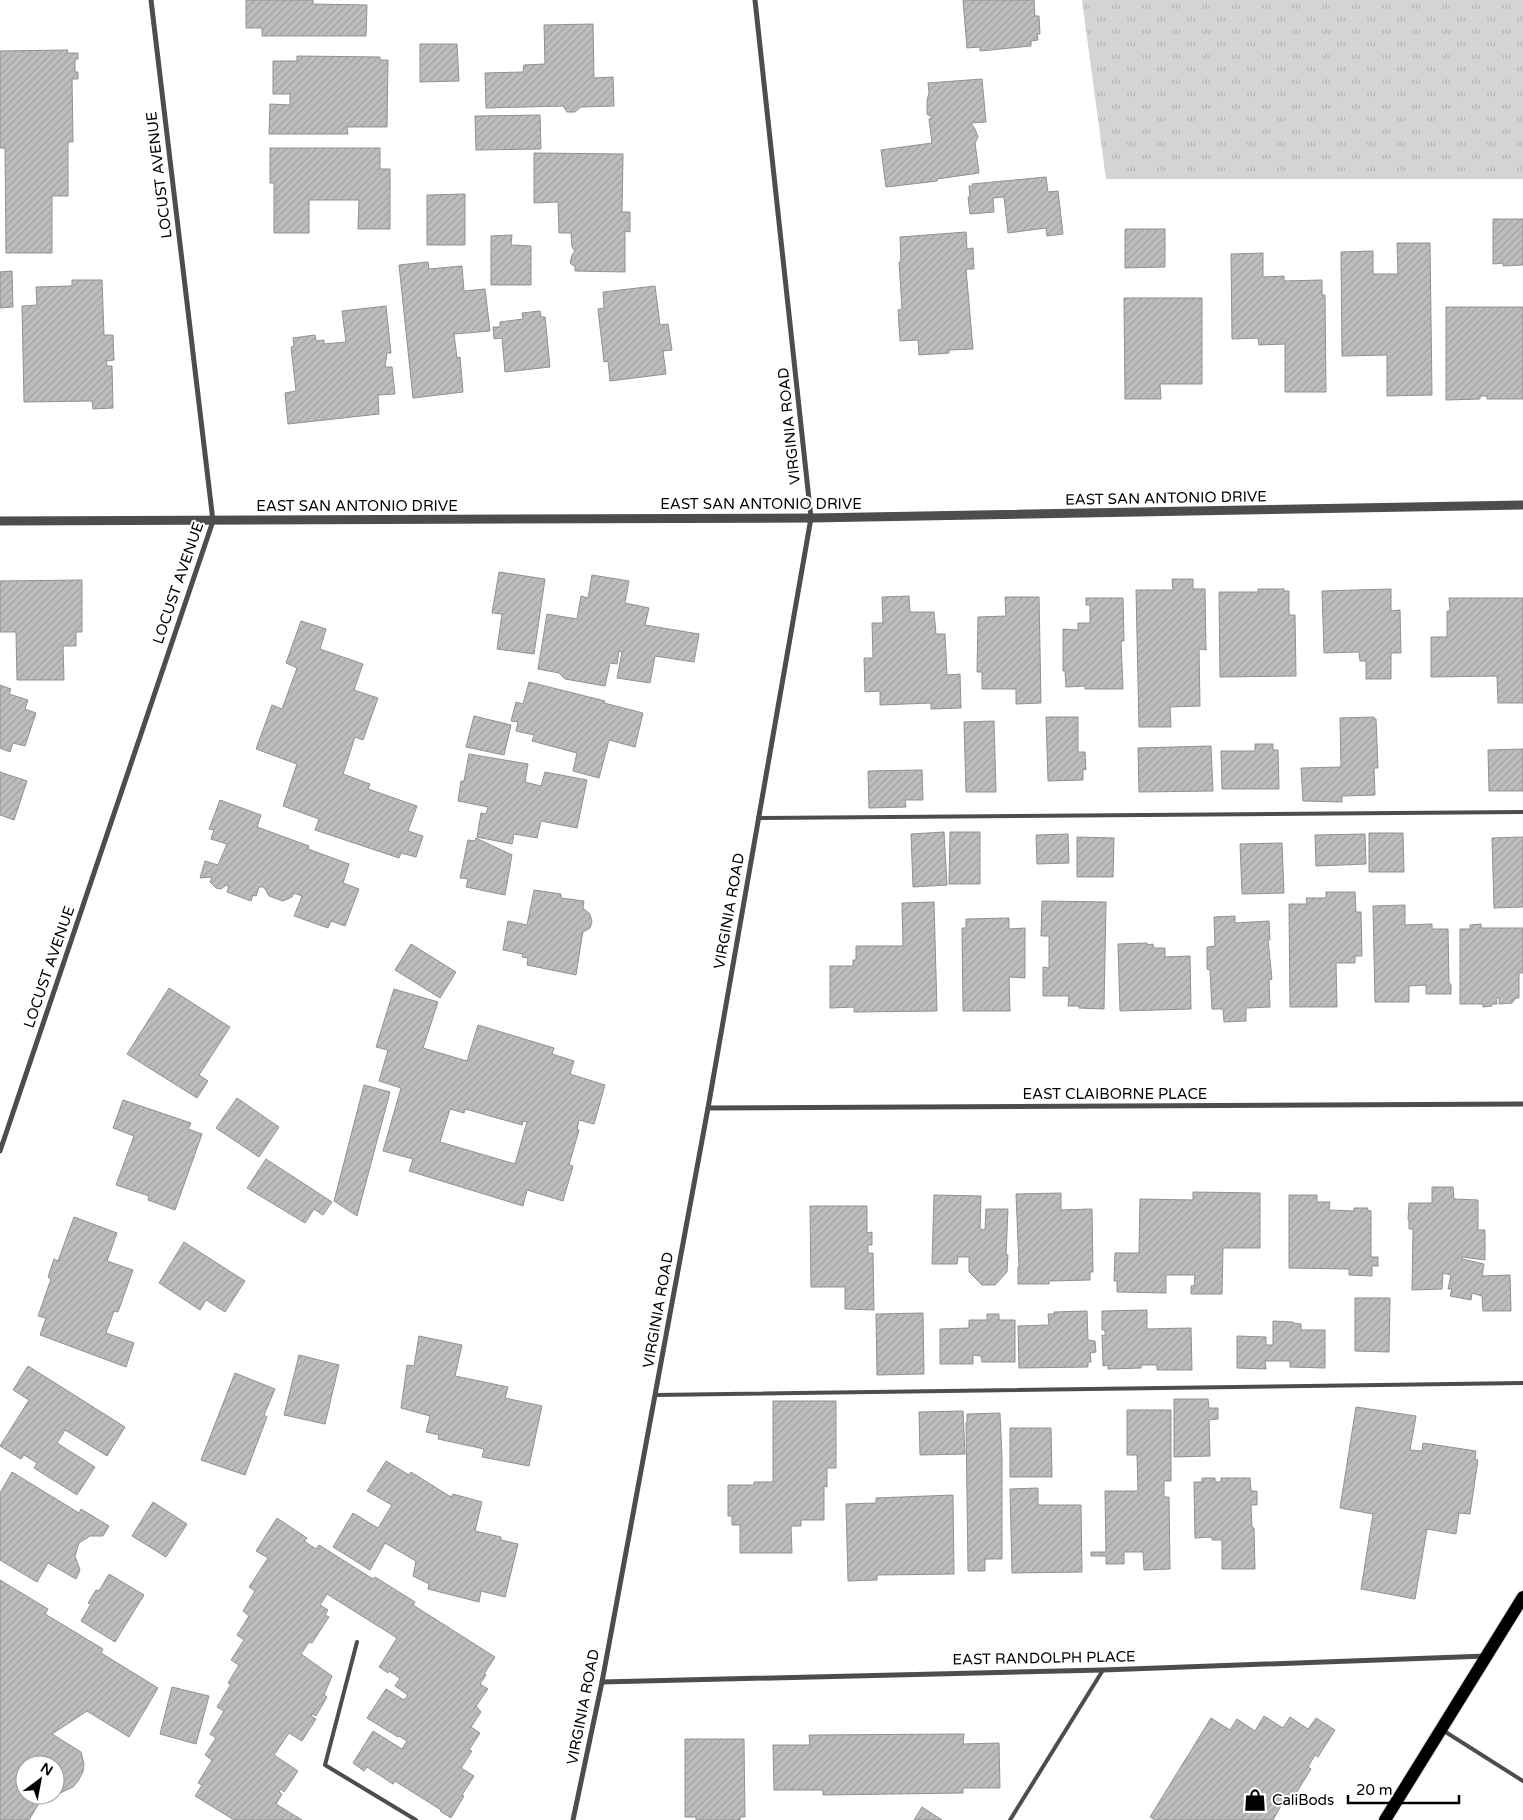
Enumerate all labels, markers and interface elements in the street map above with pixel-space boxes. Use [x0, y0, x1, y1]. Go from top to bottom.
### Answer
street label: LOCUST AVENUE [142, 110, 176, 240]
street label: VIRGINIA ROAD [774, 367, 804, 485]
street label: EAST SAN ANTONIO DRIVE [1065, 487, 1267, 509]
street label: EAST SAN ANTONIO DRIVE [660, 495, 862, 513]
street label: EAST SAN ANTONIO DRIVE [256, 497, 458, 515]
street label: LOCUST AVENUE [149, 520, 207, 646]
street label: VIRGINIA ROAD [710, 852, 748, 970]
street label: LOCUST AVENUE [20, 904, 78, 1030]
street label: EAST CLAIBORNE PLACE [1023, 1085, 1207, 1103]
street label: VIRGINIA ROAD [639, 1251, 677, 1369]
street label: EAST RANDOLPH PLACE [952, 1647, 1136, 1669]
street label: VIRGINIA ROAD [563, 1648, 603, 1766]
north arrow [15, 1755, 65, 1805]
text: N [37, 1759, 56, 1780]
scale bar [1348, 1772, 1459, 1804]
text: 20 m [1356, 1781, 1393, 1799]
shop icon: CaliBods [1242, 1787, 1268, 1813]
place label: CaliBods [1272, 1791, 1334, 1809]

